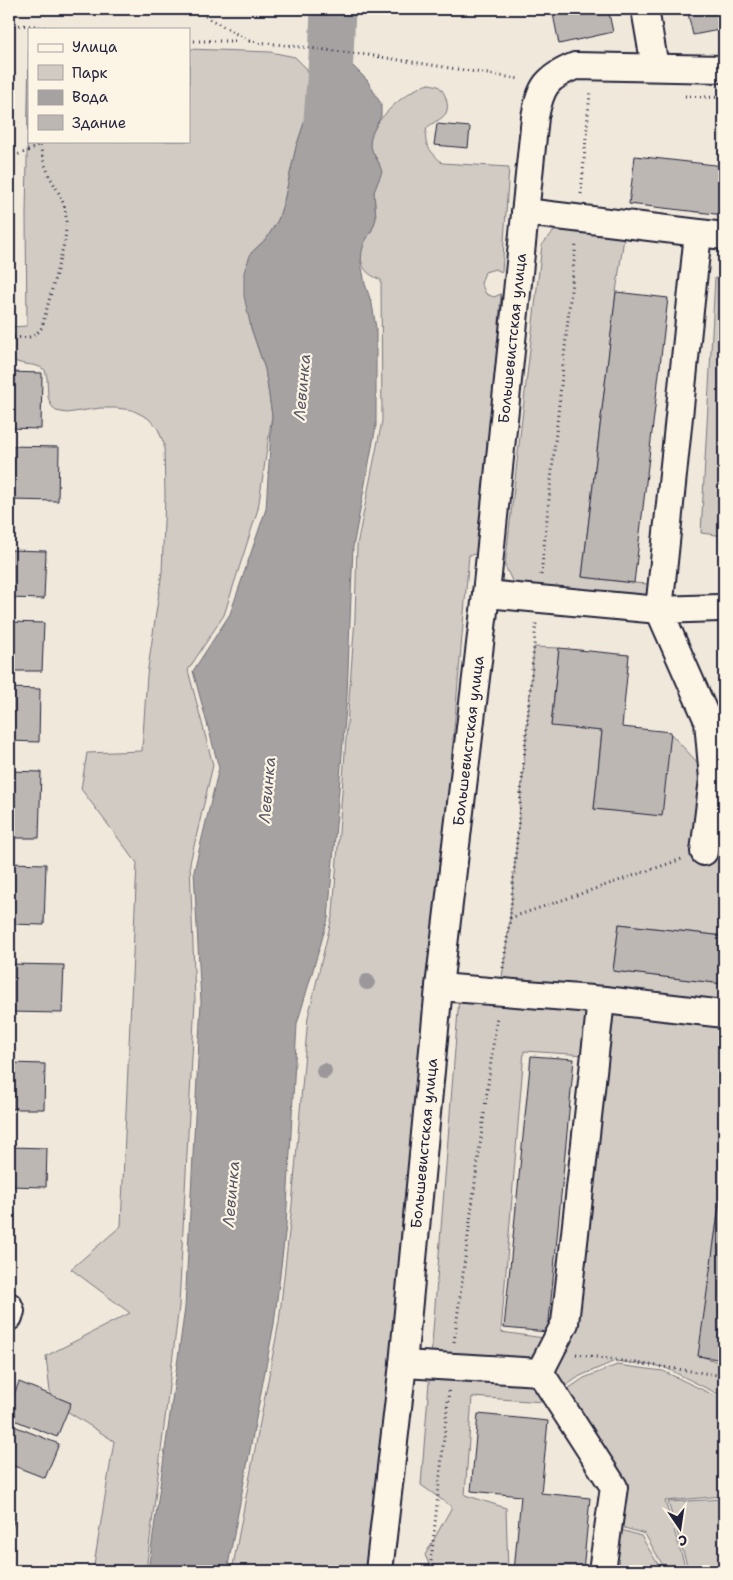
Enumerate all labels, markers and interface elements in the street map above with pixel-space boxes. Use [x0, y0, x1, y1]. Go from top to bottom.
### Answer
legend [28, 28, 190, 142]
text: Улица [72, 37, 118, 57]
text: Парк [72, 63, 108, 83]
text: Вода [72, 87, 109, 107]
text: Здание [72, 113, 126, 133]
street label: Большевистская улица [494, 251, 531, 424]
water label: Левинка [289, 353, 315, 422]
street label: Большевистская улица [448, 654, 489, 827]
water label: Левинка [254, 756, 280, 825]
street label: Большевистская улица [406, 1057, 442, 1230]
water label: Левинка [218, 1160, 244, 1229]
north arrow [656, 1502, 706, 1552]
text: С [677, 1531, 689, 1550]

